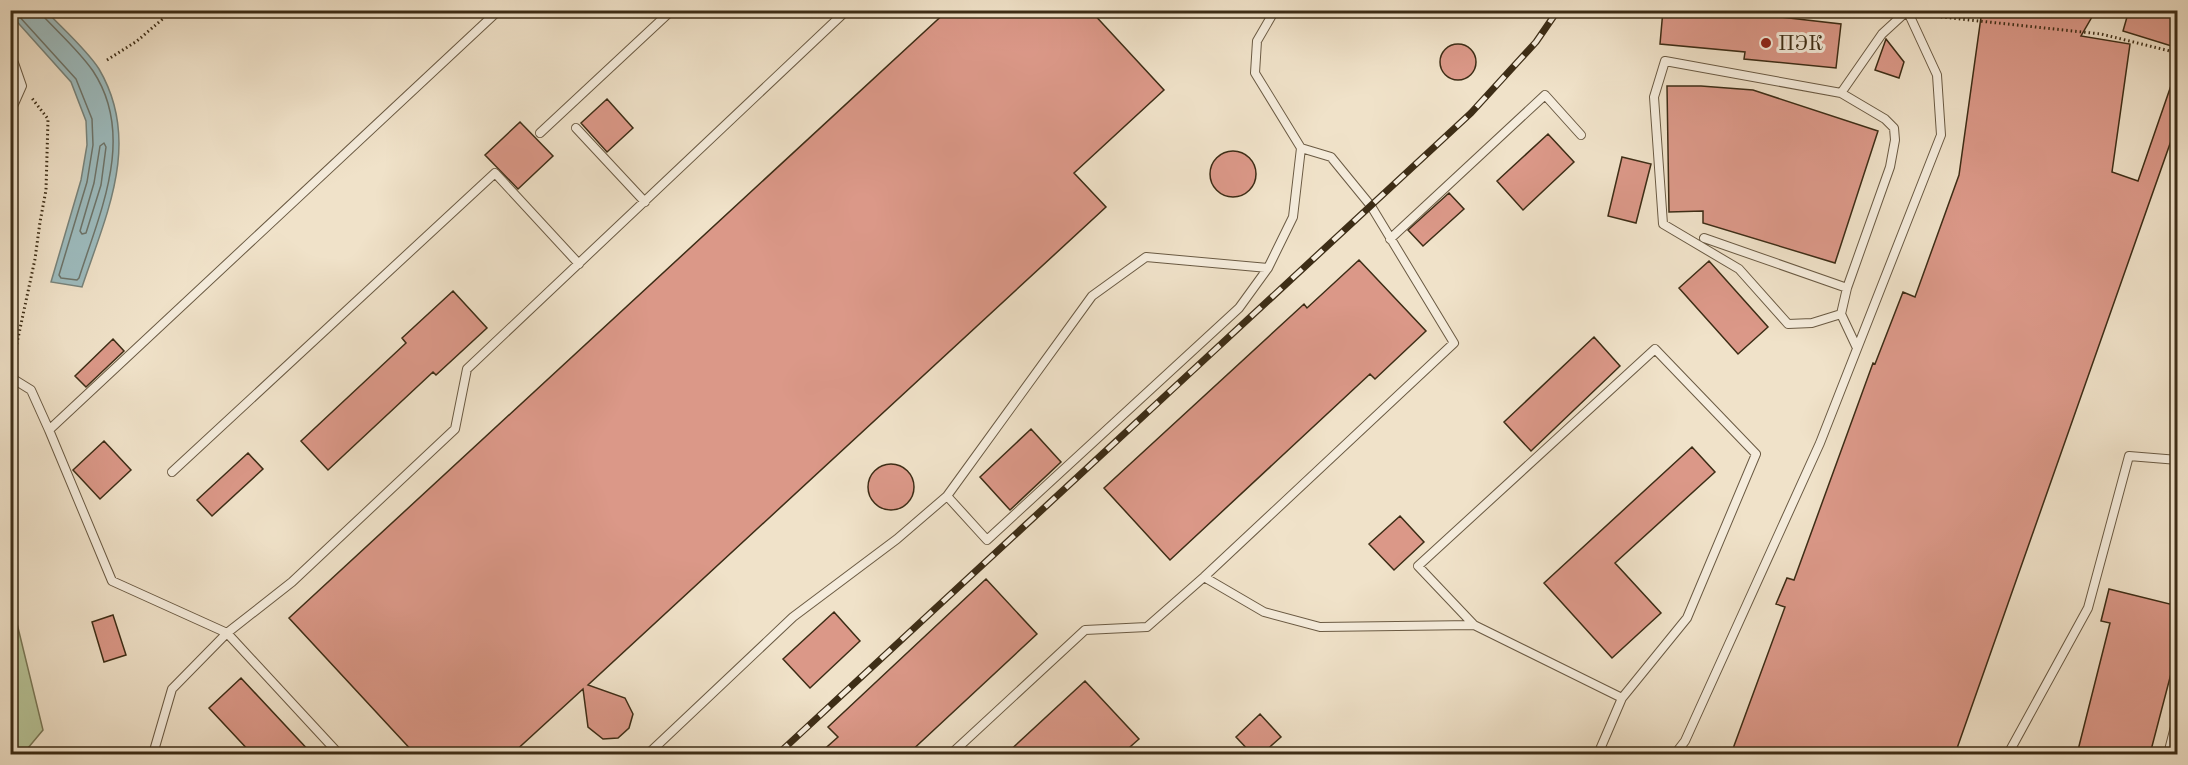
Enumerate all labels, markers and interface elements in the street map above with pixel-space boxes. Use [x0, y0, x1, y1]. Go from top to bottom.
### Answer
place label: ПЭК [1778, 34, 1823, 55]
marker: ПЭК [1759, 36, 1773, 50]

